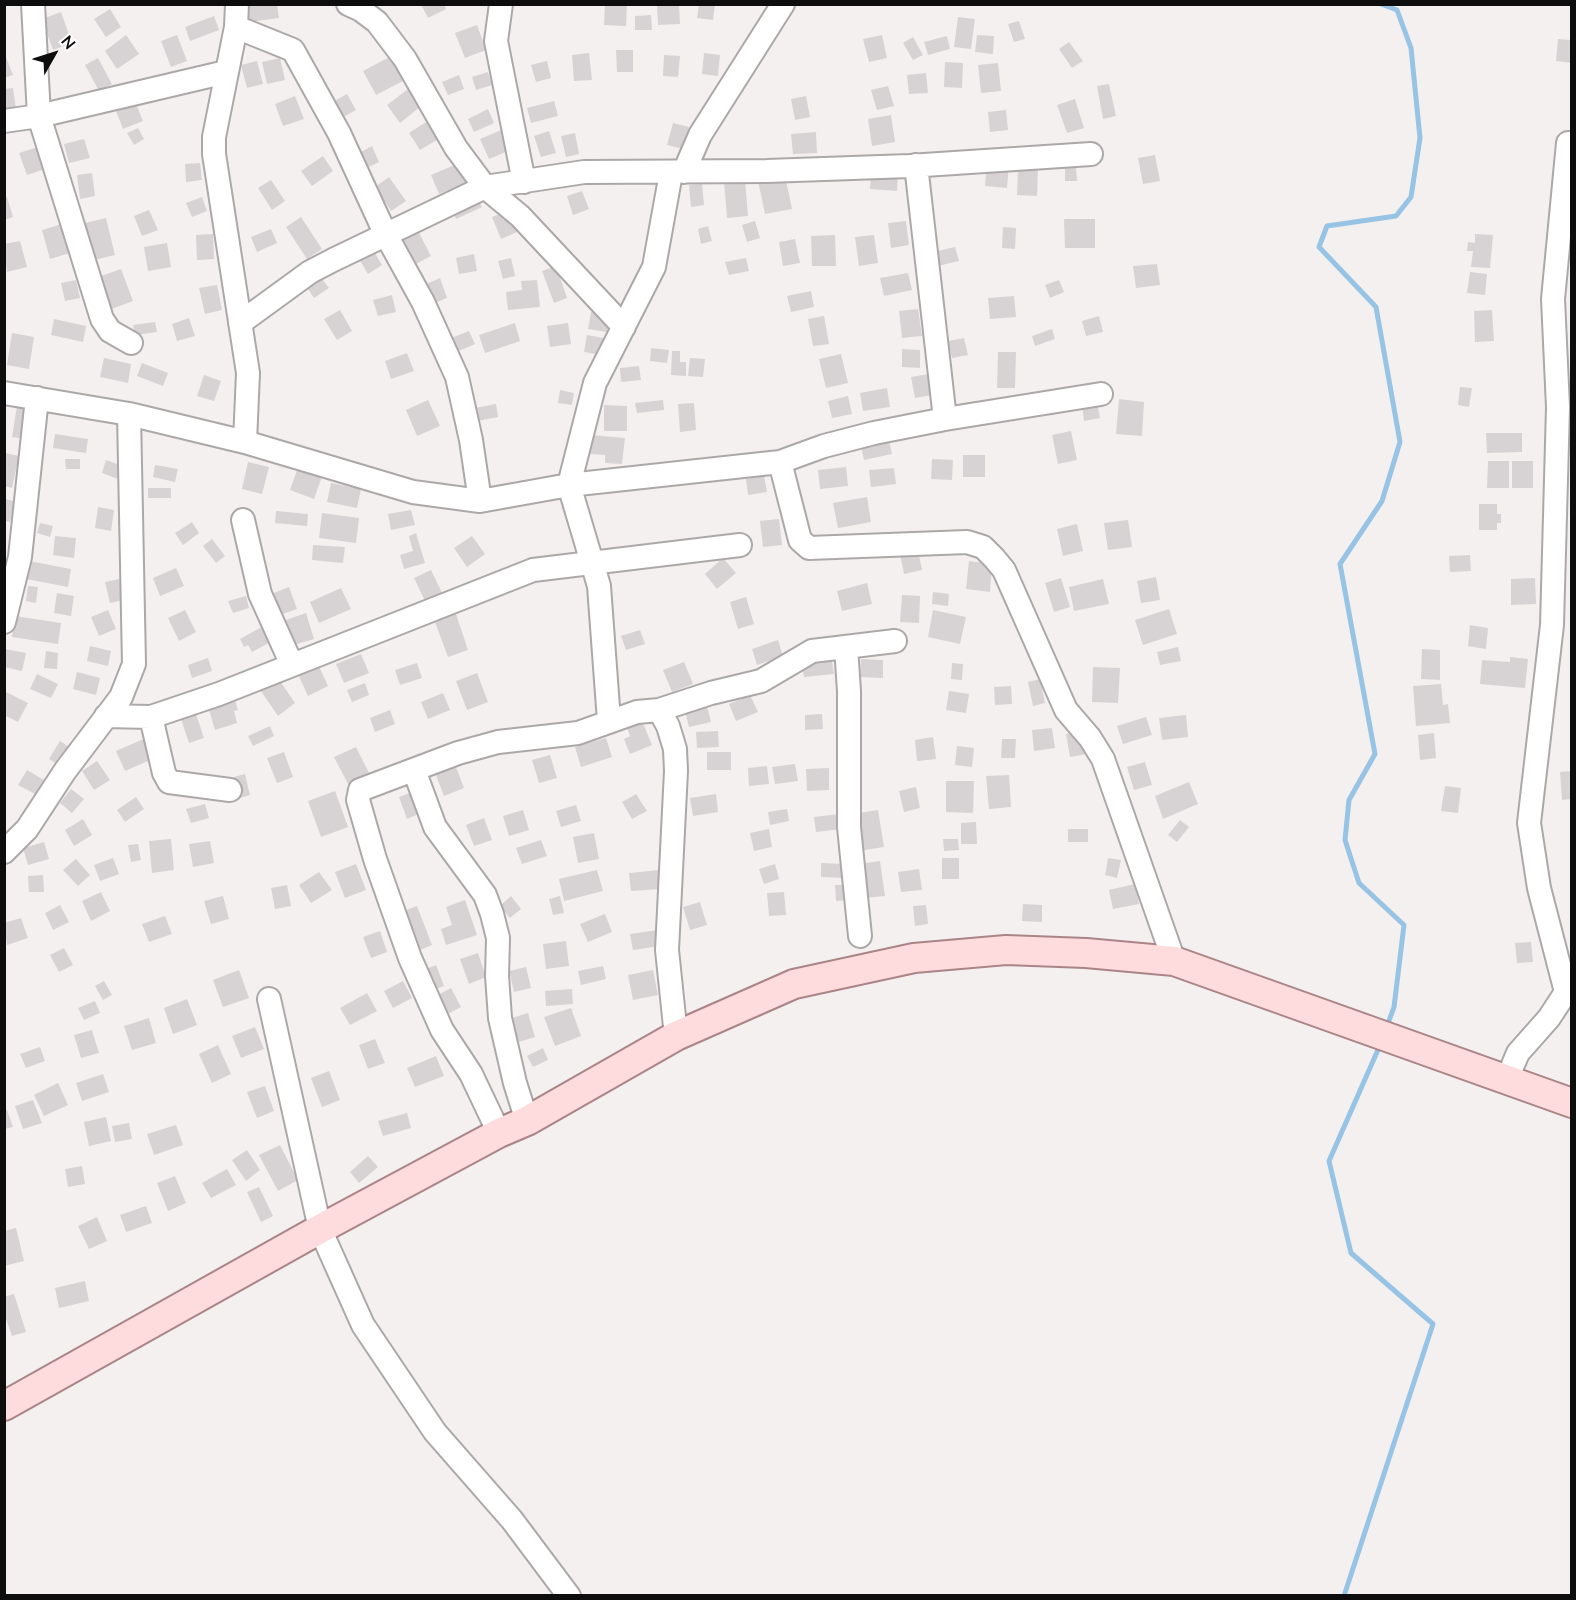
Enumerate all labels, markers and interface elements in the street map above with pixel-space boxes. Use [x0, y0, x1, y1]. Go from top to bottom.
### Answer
north arrow [24, 24, 84, 84]
text: N [56, 31, 80, 54]

